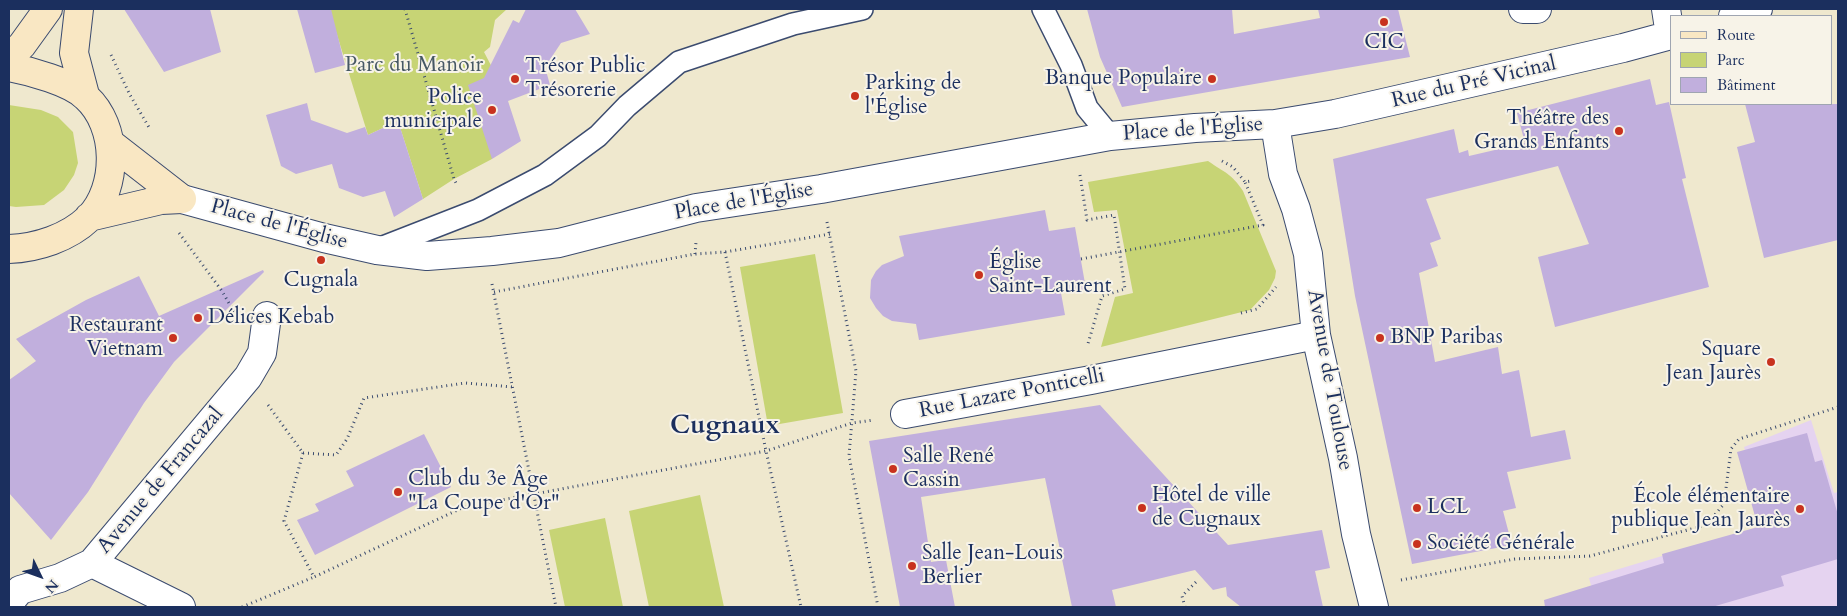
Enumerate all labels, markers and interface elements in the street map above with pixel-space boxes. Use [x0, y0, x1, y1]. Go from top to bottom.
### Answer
legend [1670, 15, 1832, 105]
marker: CIC [1378, 16, 1390, 28]
text: Route [1717, 25, 1755, 45]
place label: CIC [1364, 30, 1404, 56]
text: Parc [1717, 50, 1745, 70]
street label: Rue du Pré Vicinal [1389, 52, 1559, 114]
park label: Parc du Manoir [345, 53, 483, 79]
place label: Trésor Public Trésorerie [525, 54, 645, 104]
place label: Banque Populaire [1045, 66, 1202, 92]
place label: Parking de l'Église [865, 71, 961, 121]
marker: Trésor Public Trésorerie [509, 73, 521, 85]
marker: Banque Populaire [1206, 73, 1218, 85]
text: Bâtiment [1717, 75, 1775, 95]
place label: Police municipale [384, 85, 482, 135]
marker: Parking de l'Église [849, 90, 861, 102]
marker: Police municipale [486, 104, 498, 116]
place label: Théâtre des Grands Enfants [1474, 106, 1609, 156]
street label: Place de l'Église [1122, 113, 1264, 147]
marker: Théâtre des Grands Enfants [1613, 125, 1625, 137]
street label: Place de l'Église [673, 177, 815, 227]
street label: Place de l'Église [208, 195, 350, 255]
place label: Église Saint-Laurent [989, 250, 1112, 300]
marker: Cugnala [315, 254, 327, 266]
place label: Cugnala [284, 268, 358, 294]
marker: Église Saint-Laurent [973, 269, 985, 281]
street label: Avenue de Toulouse [1301, 288, 1357, 472]
place label: Délices Kebab [208, 305, 334, 331]
marker: Délices Kebab [192, 312, 204, 324]
place label: Restaurant Vietnam [69, 313, 163, 363]
place label: BNP Paribas [1390, 325, 1503, 351]
marker: Restaurant Vietnam [167, 332, 179, 344]
marker: BNP Paribas [1374, 332, 1386, 344]
place label: Square Jean Jaurès [1666, 337, 1761, 387]
marker: Square Jean Jaurès [1765, 356, 1777, 368]
street label: Rue Lazare Ponticelli [917, 364, 1107, 424]
street label: Avenue de Francazal [92, 403, 230, 559]
district label: Cugnaux [670, 411, 780, 443]
place label: Salle René Cassin [903, 444, 994, 494]
marker: Salle René Cassin [887, 463, 899, 475]
place label: Club du 3e Âge "La Coupe d'Or" [408, 467, 560, 517]
place label: Hôtel de ville de Cugnaux [1152, 483, 1271, 533]
place label: École élémentaire publique Jean Jaurès [1612, 484, 1790, 534]
marker: Club du 3e Âge "La Coupe d'Or" [392, 486, 404, 498]
place label: LCL [1427, 495, 1468, 521]
marker: Hôtel de ville de Cugnaux [1136, 502, 1148, 514]
marker: LCL [1411, 502, 1423, 514]
marker: École élémentaire publique Jean Jaurès [1794, 503, 1806, 515]
place label: Société Générale [1427, 531, 1575, 557]
marker: Société Générale [1411, 538, 1423, 550]
place label: Salle Jean-Louis Berlier [922, 541, 1063, 591]
north arrow [15, 551, 65, 601]
marker: Salle Jean-Louis Berlier [906, 560, 918, 572]
text: N [40, 575, 63, 597]

